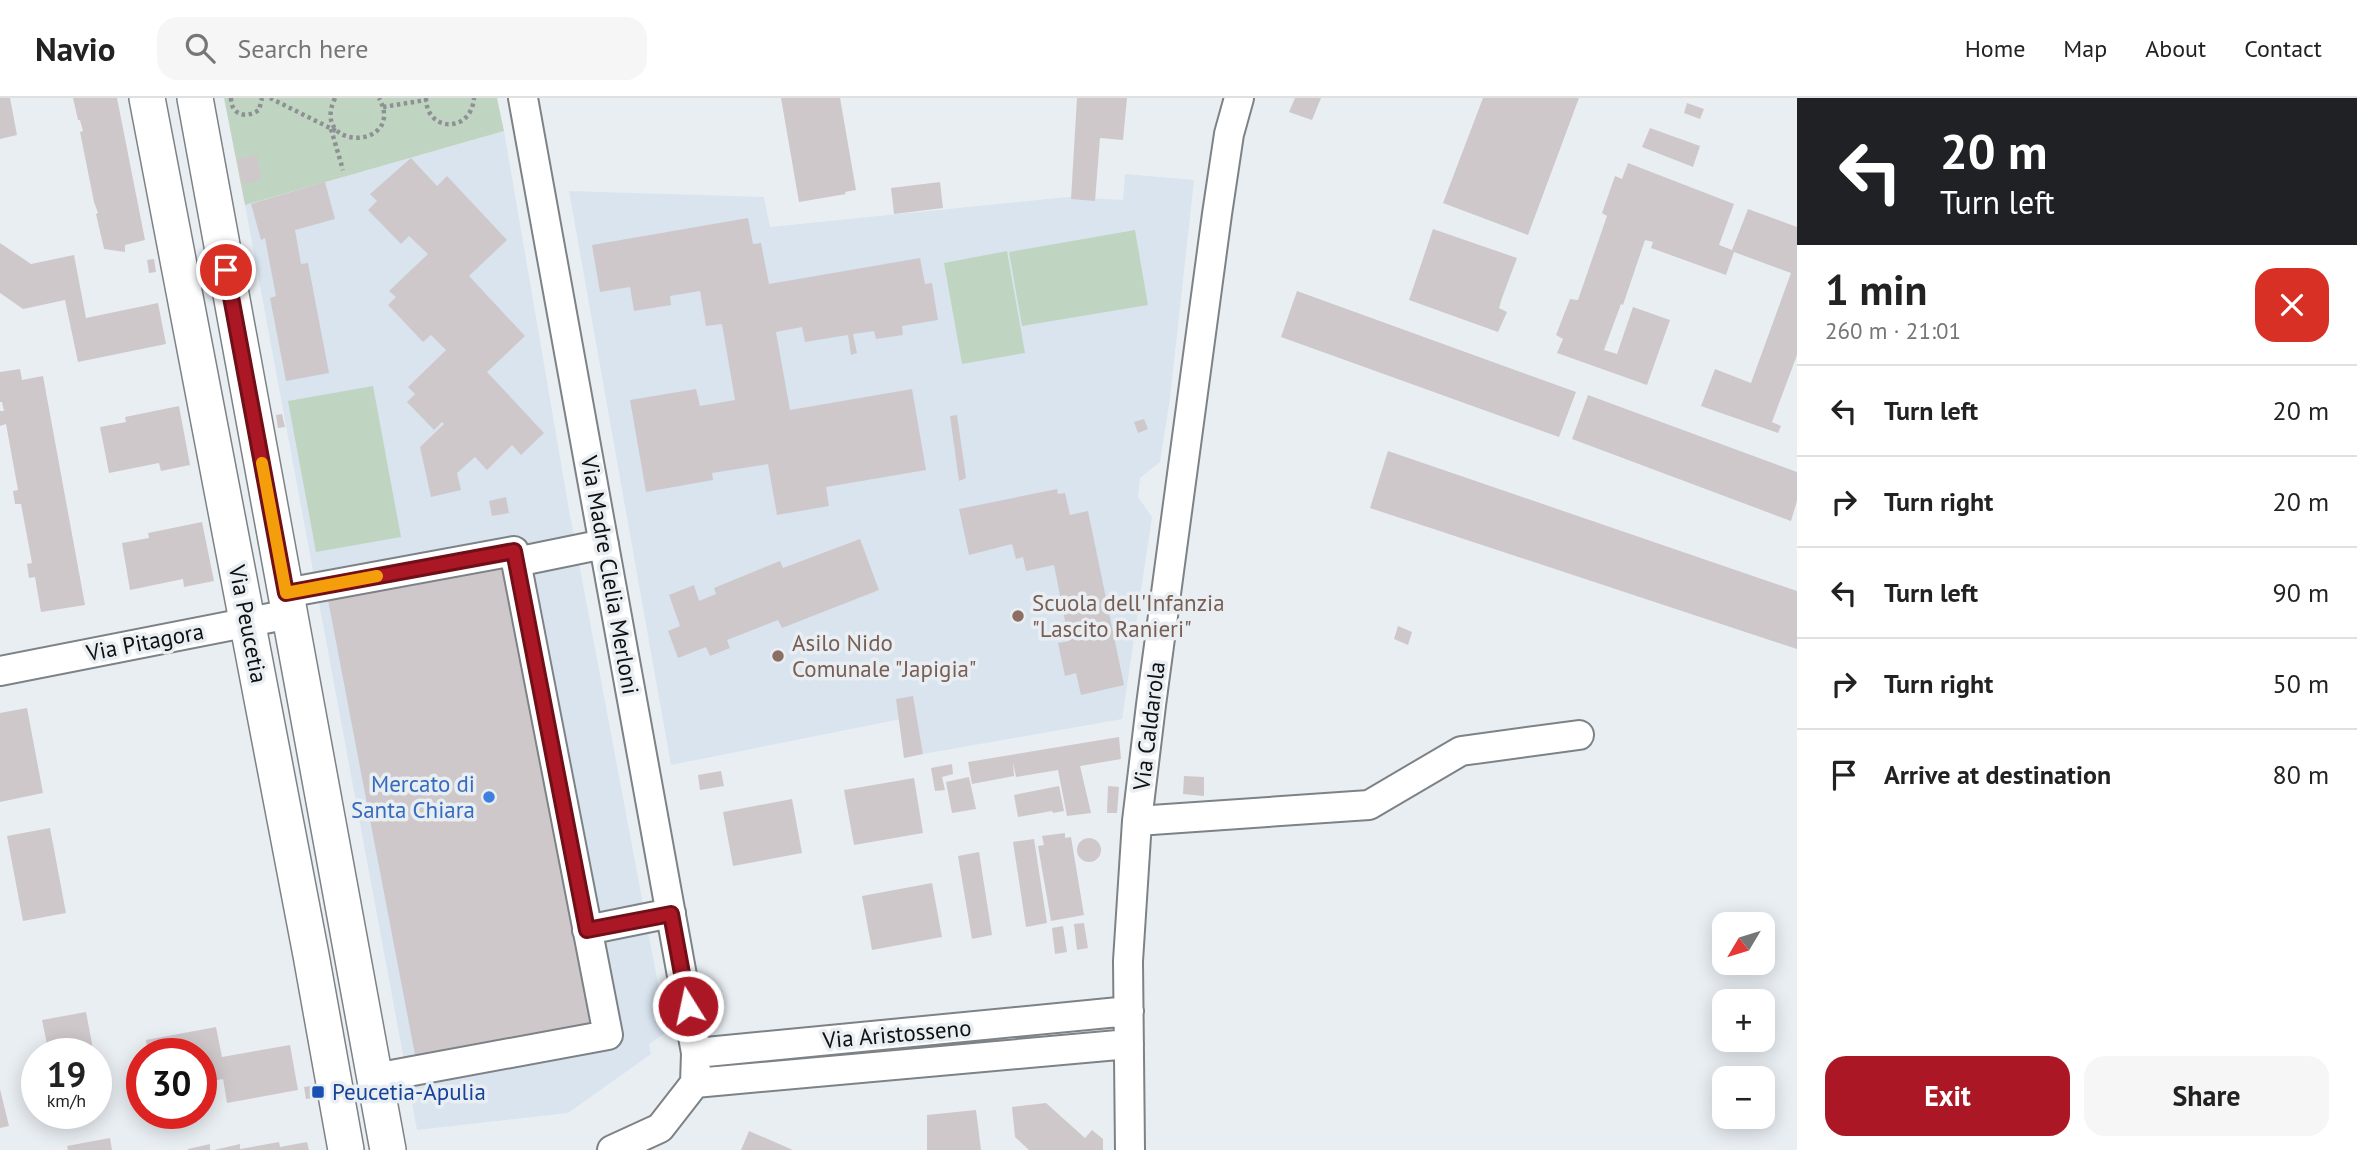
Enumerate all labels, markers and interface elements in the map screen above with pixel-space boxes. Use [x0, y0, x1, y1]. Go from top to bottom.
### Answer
search box [157, 17, 647, 80]
text: Navio [35, 27, 115, 70]
icon: search [181, 29, 219, 67]
text: Search here [237, 32, 369, 65]
text: Home [1965, 33, 2025, 64]
text: Map [2063, 33, 2107, 64]
text: About [2145, 33, 2206, 64]
text: Contact [2244, 33, 2322, 64]
text: 20 m [1940, 119, 2047, 183]
icon: left [1825, 126, 1916, 217]
text: Turn left [1940, 181, 2055, 223]
pin [196, 240, 256, 300]
icon: arrive [207, 251, 245, 289]
text: 1 min [1825, 262, 1927, 317]
button: close [2255, 268, 2329, 342]
text: 260 m · 21:01 [1825, 316, 1961, 345]
icon: left [1825, 392, 1863, 430]
text: Turn left [1884, 394, 1978, 427]
text: 20 m [2273, 394, 2329, 427]
street label: Via Madre Clelia Merloni [575, 452, 646, 697]
icon: right [1825, 483, 1863, 521]
text: Turn right [1884, 485, 1993, 518]
text: 20 m [2273, 485, 2329, 518]
street label: Via Peucetia [223, 561, 274, 685]
icon: left [1825, 574, 1863, 612]
text: Turn left [1884, 576, 1978, 609]
text: 90 m [2273, 576, 2329, 609]
place label: Scuola dell'Infanzia "Lascito Ranieri" [1032, 588, 1225, 643]
marker: Scuola dell'Infanzia "Lascito Ranieri" [1010, 608, 1026, 624]
street label: Via Pitagora [83, 616, 206, 667]
place label: Asilo Nido Comunale "Japigia" [792, 628, 977, 683]
marker: Asilo Nido Comunale "Japigia" [770, 648, 786, 664]
street label: Via Caldarola [1126, 660, 1171, 793]
icon: right [1825, 665, 1863, 703]
text: Turn right [1884, 667, 1993, 700]
text: 50 m [2273, 667, 2329, 700]
icon: arrive [1825, 756, 1863, 794]
text: Arrive at destination [1884, 758, 2111, 791]
text: 80 m [2273, 758, 2329, 791]
place label: Mercato di Santa Chiara [351, 769, 475, 824]
marker: Mercato di Santa Chiara [481, 789, 497, 805]
north arrow [1712, 912, 1774, 975]
map controls [1712, 912, 1775, 1129]
position arrow [651, 969, 725, 1043]
button: + [1712, 989, 1775, 1052]
street label: Via Aristosseno [820, 1013, 972, 1055]
speed limit sign: 30 [126, 1038, 217, 1129]
text: 19 [47, 1051, 86, 1097]
button: Exit [1825, 1056, 2070, 1136]
button: Share [2084, 1056, 2329, 1136]
button: − [1712, 1066, 1775, 1129]
place label: Peucetia-Apulia [332, 1077, 486, 1106]
marker: Peucetia-Apulia [310, 1084, 326, 1100]
text: km/h [47, 1089, 86, 1112]

